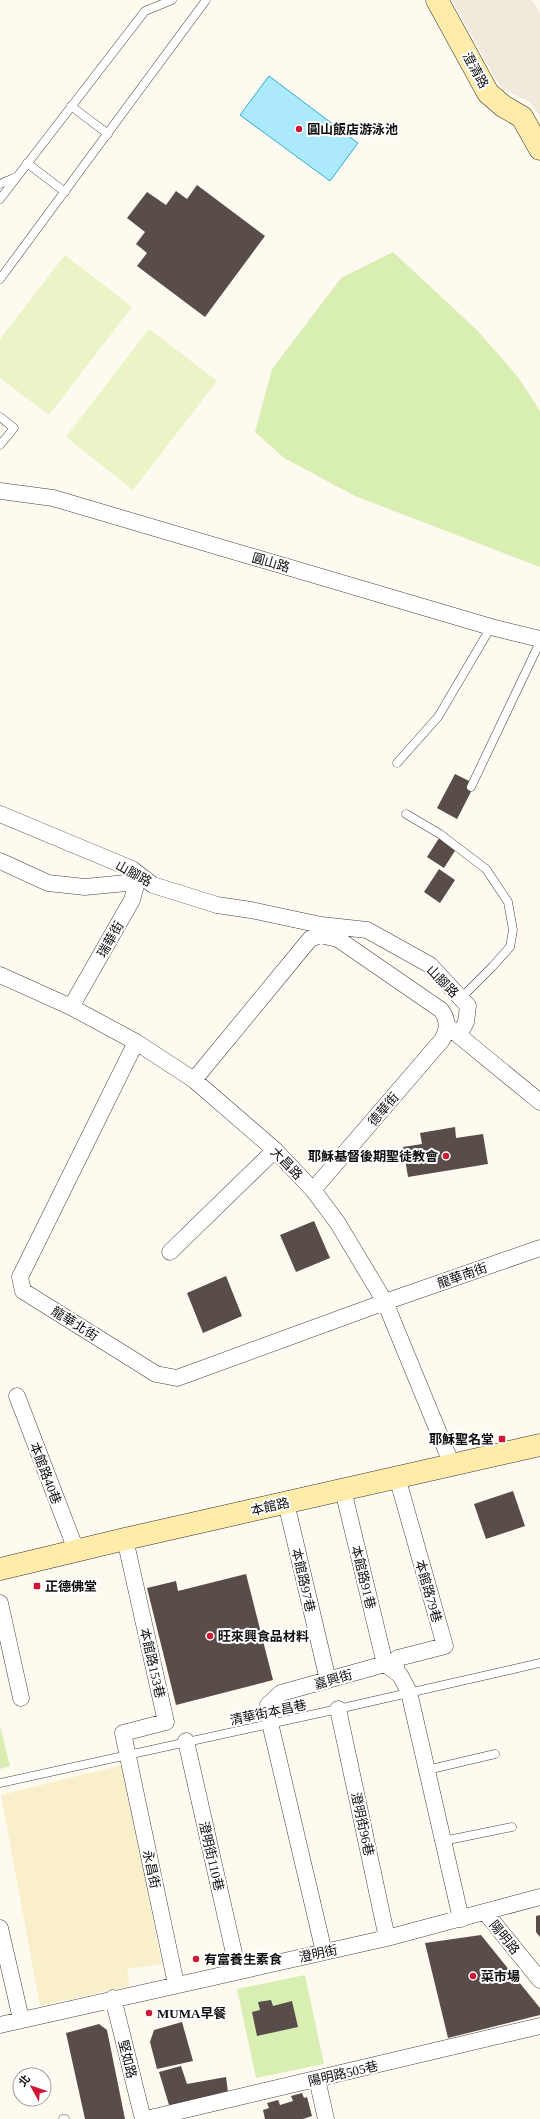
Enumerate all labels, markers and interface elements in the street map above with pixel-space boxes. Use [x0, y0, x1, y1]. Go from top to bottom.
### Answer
street label: 澄清路 [460, 50, 492, 91]
place label: 圓山飯店游泳池 [307, 122, 398, 137]
marker: 圓山飯店游泳池 [294, 124, 304, 134]
street label: 圓山路 [250, 550, 292, 575]
street label: 山腳路 [113, 857, 154, 889]
street label: 瑞華街 [94, 919, 127, 960]
street label: 山腳路 [424, 962, 462, 1000]
street label: 德華街 [365, 1090, 402, 1129]
street label: 大昌路 [268, 1144, 306, 1183]
place label: 耶穌基督後期聖徒教會 [308, 1149, 439, 1164]
marker: 耶穌基督後期聖徒教會 [441, 1151, 451, 1161]
street label: 龍華南街 [435, 1260, 489, 1291]
street label: 龍華北街 [49, 1303, 101, 1344]
place label: 耶穌聖名堂 [429, 1432, 494, 1447]
marker: 耶穌聖名堂 [497, 1434, 507, 1444]
street label: 本館路40巷 [27, 1440, 64, 1506]
street label: 本館路 [249, 1495, 291, 1518]
street label: 本館路91巷 [348, 1544, 379, 1610]
street label: 本館路97巷 [289, 1547, 318, 1613]
street label: 本館路79巷 [412, 1558, 445, 1624]
place label: 正德佛堂 [45, 1579, 97, 1594]
marker: 正德佛堂 [32, 1581, 42, 1591]
street label: 本館路153巷 [137, 1627, 168, 1700]
place label: 旺來興食品材料 [218, 1629, 309, 1644]
marker: 旺來興食品材料 [205, 1631, 215, 1641]
street label: 嘉興街 [312, 1667, 354, 1692]
street label: 清華街本昌巷 [228, 1697, 308, 1728]
street label: 澄明街96巷 [348, 1791, 377, 1857]
street label: 澄明街110巷 [196, 1820, 227, 1892]
street label: 永昌街 [140, 1848, 163, 1890]
street label: 陽明路 [487, 1917, 523, 1957]
street label: 澄明街 [297, 1942, 339, 1965]
place label: 有富養生素食 [204, 1952, 282, 1967]
marker: 有富養生素食 [191, 1954, 201, 1964]
place label: 菜市場 [481, 1969, 520, 1984]
marker: 菜市場 [468, 1971, 478, 1981]
place label: MUMA早餐 [157, 2006, 226, 2021]
marker: MUMA早餐 [144, 2008, 154, 2018]
street label: 堅如路 [116, 2038, 140, 2080]
street label: 陽明路505巷 [307, 2058, 380, 2089]
north arrow [12, 2067, 52, 2107]
text: 北 [16, 2073, 32, 2089]

